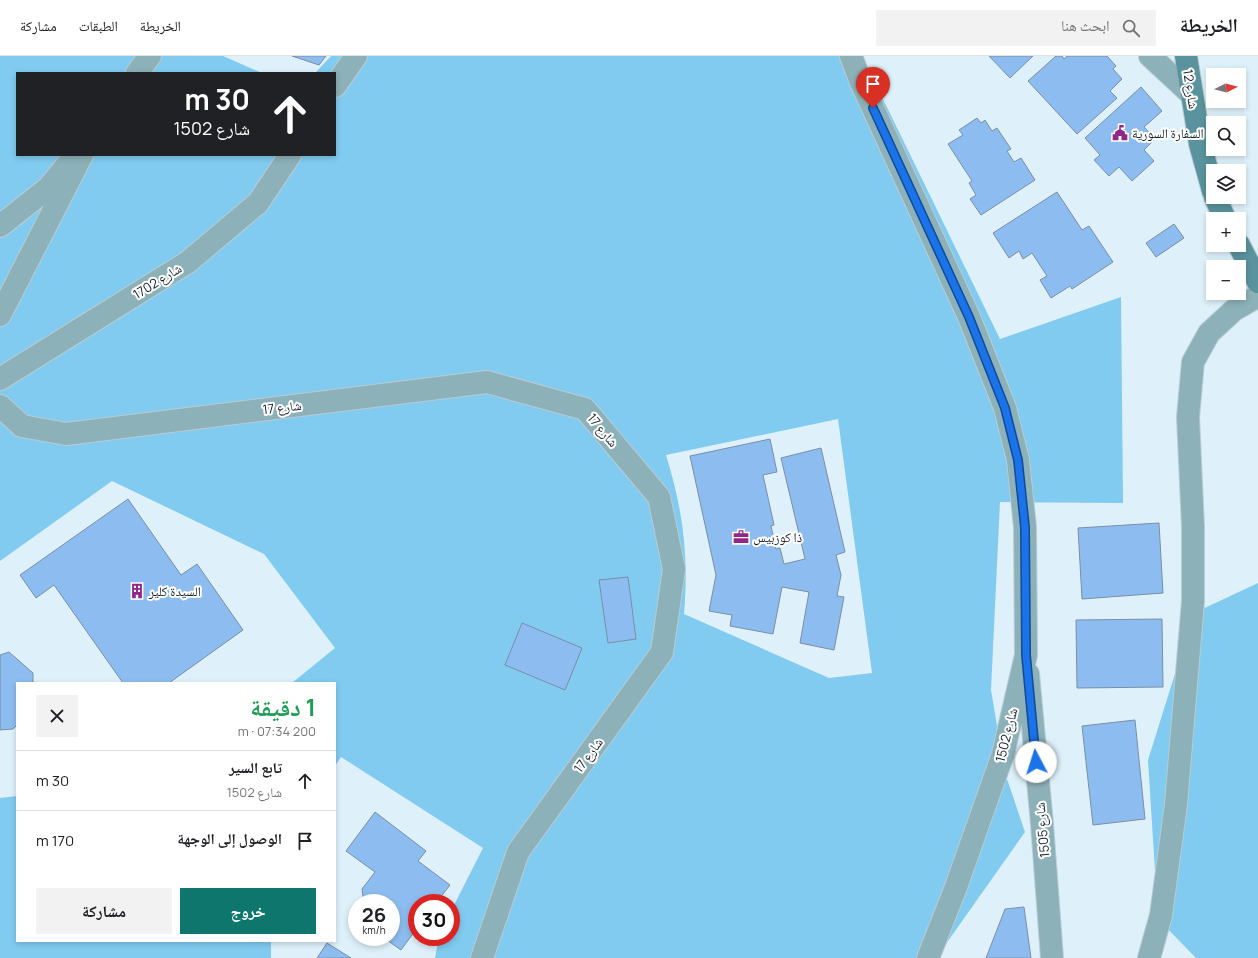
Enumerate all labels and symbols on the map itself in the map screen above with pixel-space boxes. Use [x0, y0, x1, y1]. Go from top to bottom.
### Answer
pin [856, 67, 890, 108]
street label: شارع 12 [1178, 68, 1203, 110]
north arrow [1206, 68, 1246, 108]
public building icon: السفارة السورية [1111, 124, 1129, 142]
place label: السفارة السورية [1132, 124, 1204, 142]
street label: شارع 1702 [129, 259, 185, 304]
street label: شارع 17 [262, 396, 303, 419]
street label: شارع 17 [583, 409, 622, 451]
office icon: ذا كوزبيس [732, 528, 750, 546]
place label: ذا كوزبيس [753, 528, 802, 546]
building icon: السيدة كلير [128, 582, 146, 600]
place label: السيدة كلير [148, 582, 201, 600]
street label: شارع 1502 [991, 706, 1022, 764]
street label: شارع 17 [569, 734, 608, 777]
position arrow [1015, 741, 1057, 783]
street label: شارع 1505 [1031, 802, 1054, 858]
speed limit sign: 30 [408, 894, 460, 946]

